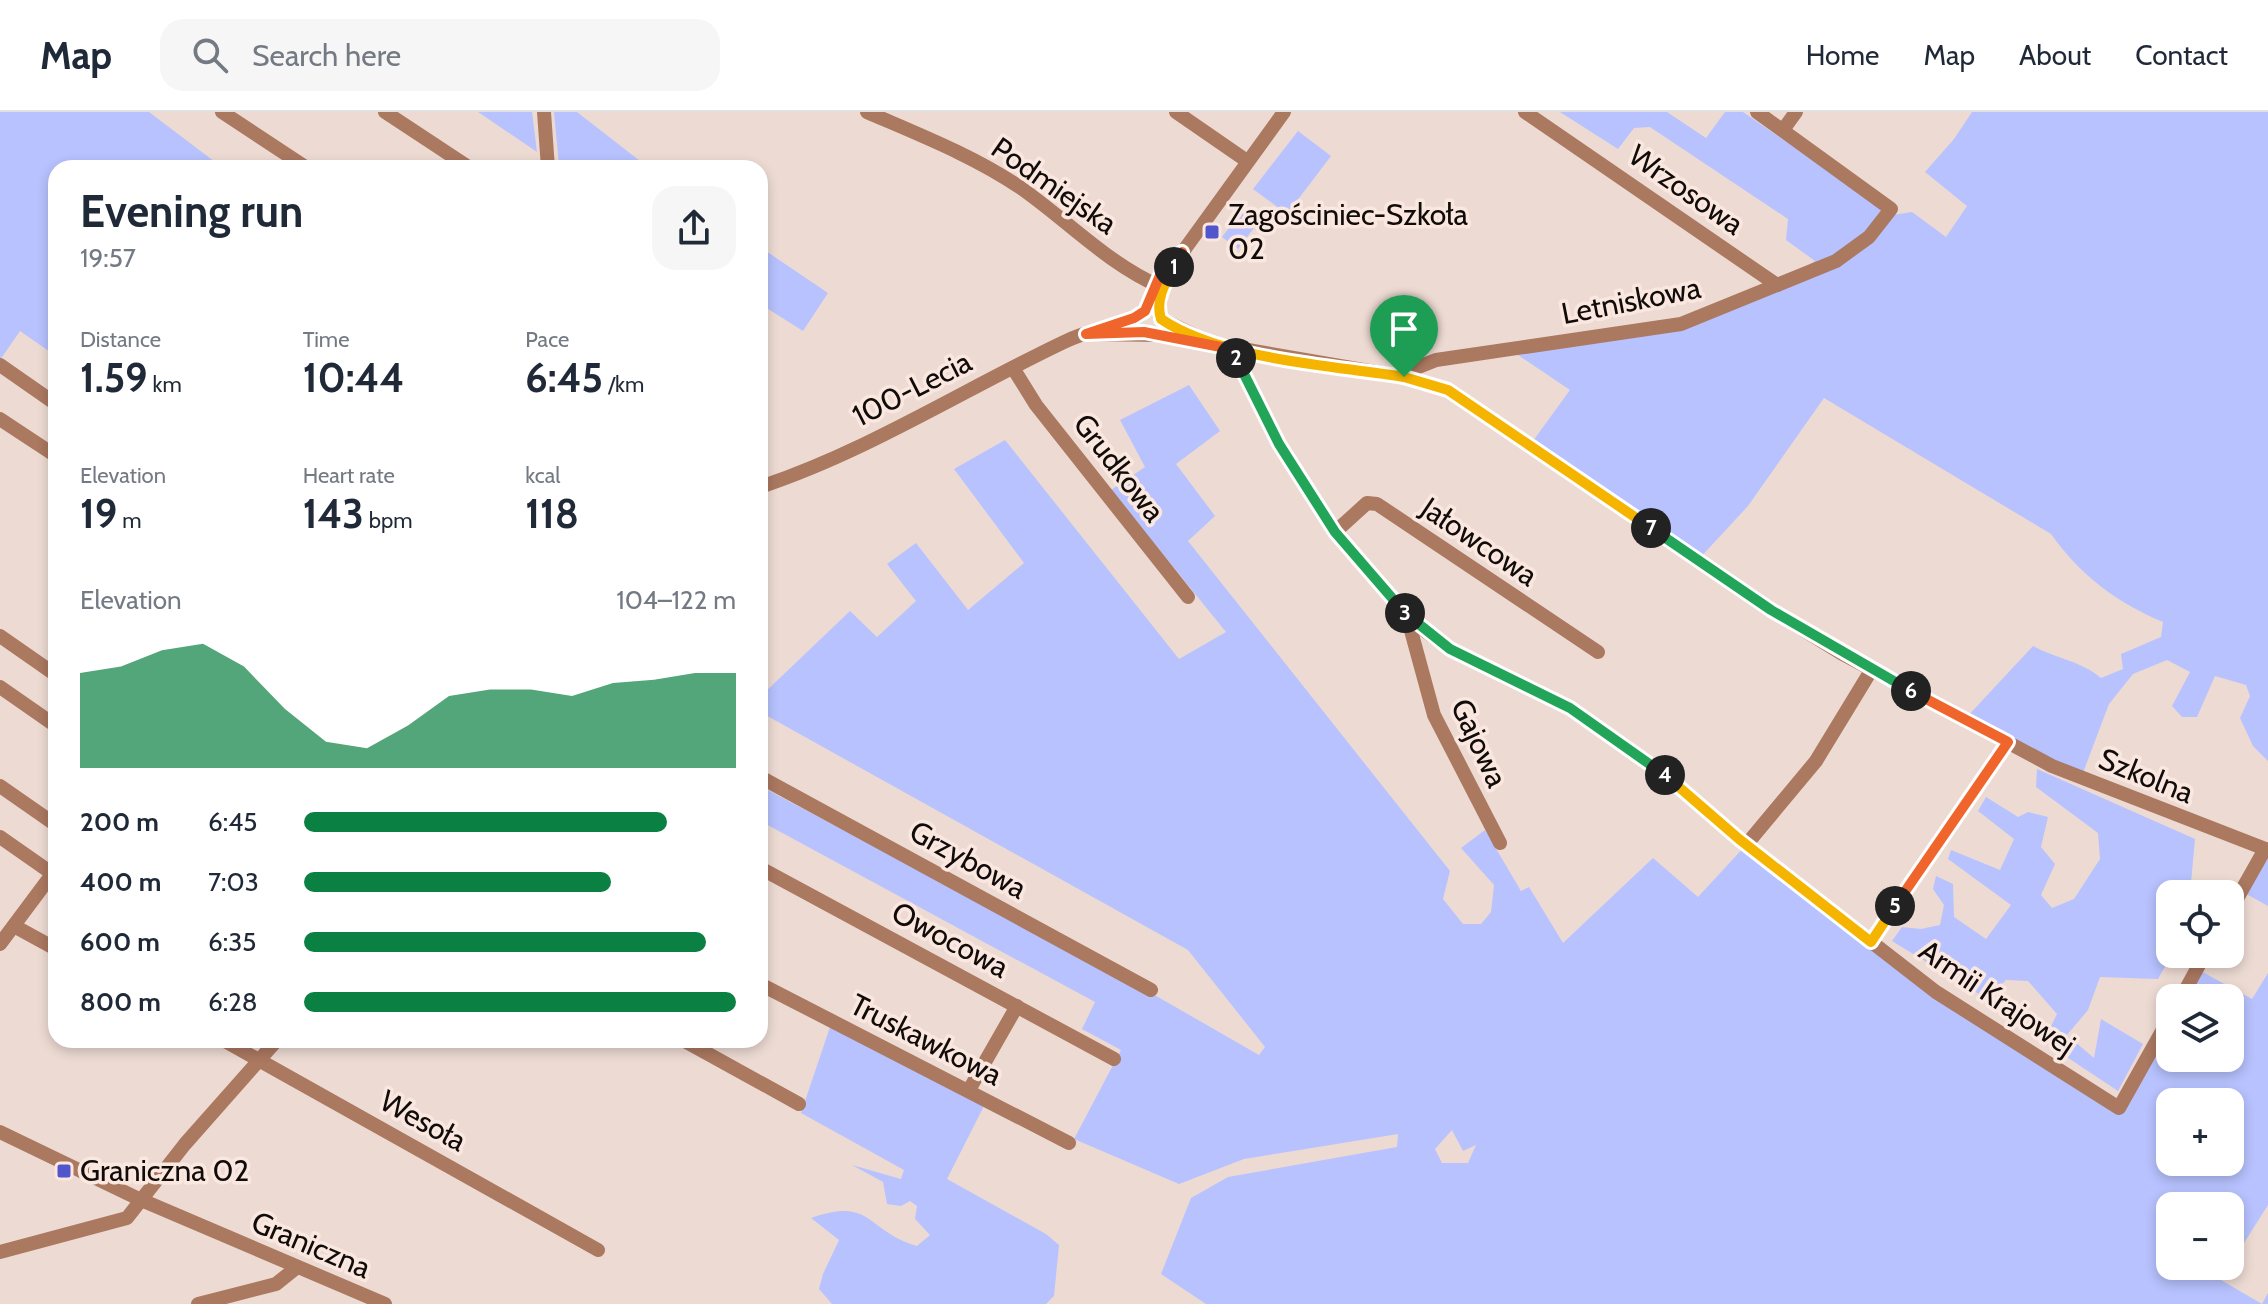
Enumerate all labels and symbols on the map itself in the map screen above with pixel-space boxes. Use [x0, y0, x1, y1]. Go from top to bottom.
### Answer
street label: Podmiejska [985, 129, 1125, 243]
street label: Wrzosowa [1622, 137, 1751, 243]
place label: Zagościniec-Szkoła 02 [1228, 196, 1468, 267]
marker: Zagościniec-Szkoła 02 [1203, 223, 1221, 241]
pin: 1 [1154, 247, 1194, 287]
street label: Letniskowa [1558, 269, 1704, 332]
pin [1370, 295, 1438, 377]
pin: 2 [1216, 338, 1256, 378]
street label: 100-Lecia [846, 343, 978, 434]
street label: Grudkowa [1066, 406, 1173, 530]
street label: Jałowcowa [1413, 489, 1545, 594]
pin: 7 [1631, 508, 1671, 548]
pin: 3 [1385, 593, 1425, 633]
pin: 6 [1891, 671, 1931, 711]
street label: Gajowa [1443, 693, 1516, 793]
street label: Szkolna [2093, 740, 2199, 811]
pin: 4 [1645, 755, 1685, 795]
street label: Grzybowa [903, 812, 1034, 907]
pin: 5 [1875, 886, 1915, 926]
street label: Owocowa [885, 893, 1016, 986]
street label: Armii Krajowej [1912, 932, 2082, 1063]
street label: Truskawkowa [844, 986, 1009, 1094]
street label: Wesoła [374, 1082, 473, 1160]
place label: Graniczna 02 [80, 1152, 249, 1189]
marker: Graniczna 02 [55, 1162, 73, 1180]
street label: Graniczna [246, 1203, 377, 1286]

